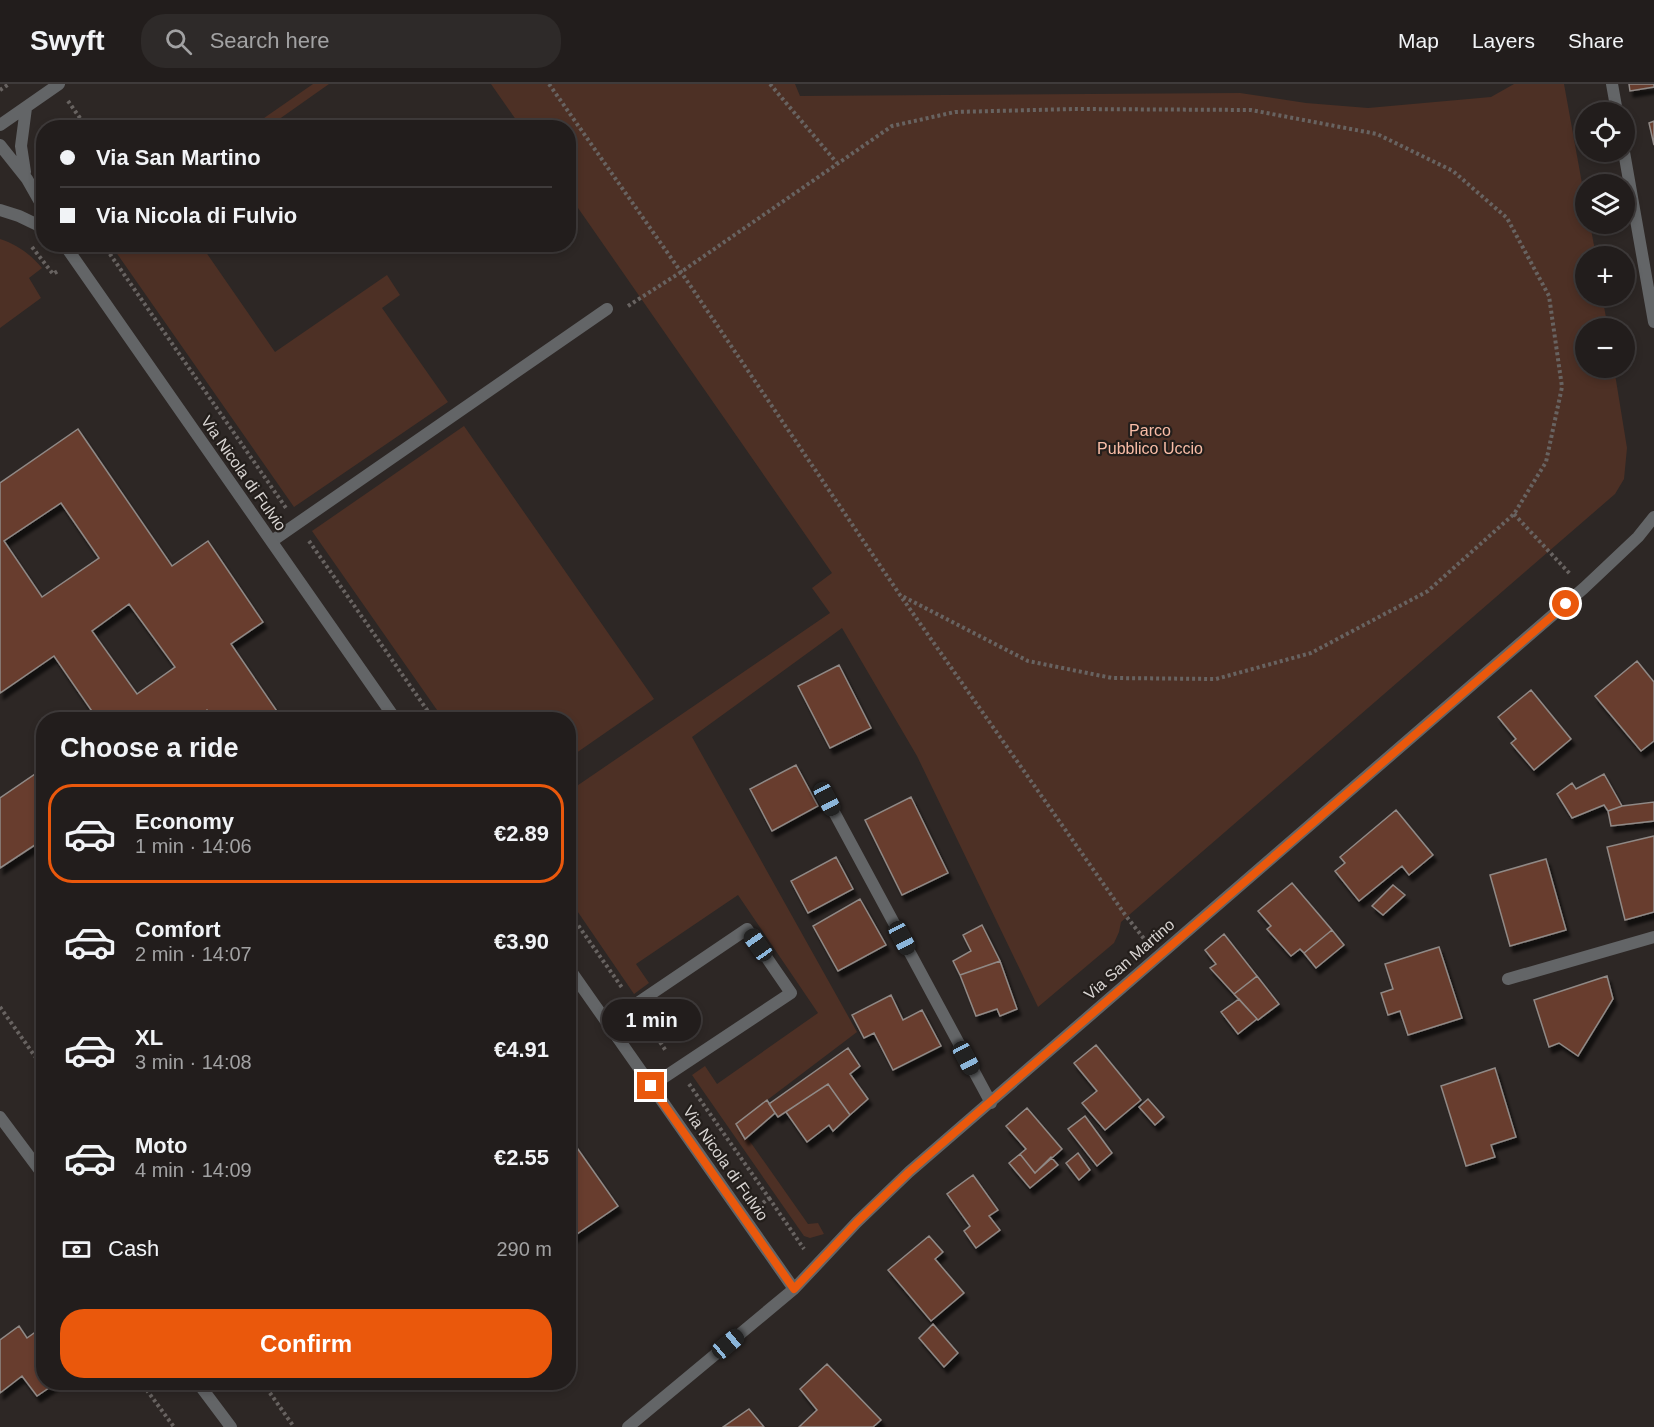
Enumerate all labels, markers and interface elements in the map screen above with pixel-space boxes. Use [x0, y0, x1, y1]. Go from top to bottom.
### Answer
search box [141, 14, 561, 68]
text: Swyft [30, 25, 105, 56]
icon: search [162, 25, 195, 58]
text: Search here [210, 28, 330, 53]
text: Map [1398, 29, 1439, 52]
text: Layers [1472, 29, 1535, 52]
text: Share [1568, 29, 1624, 52]
map controls [1575, 102, 1635, 378]
button: locate [1575, 102, 1635, 162]
text: Via San Martino [96, 145, 261, 170]
button: layers [1575, 174, 1635, 234]
text: Via Nicola di Fulvio [96, 203, 297, 228]
button: + [1575, 246, 1635, 306]
button: − [1575, 318, 1635, 378]
street label: Via Nicola di Fulvio [198, 413, 290, 534]
park label: Parco Pubblico Uccio [1097, 422, 1203, 457]
route start [1552, 590, 1579, 617]
text: Choose a ride [60, 733, 239, 763]
car [811, 779, 843, 819]
icon: car [63, 807, 117, 861]
text: Economy [135, 809, 234, 834]
text: €2.89 [494, 821, 549, 846]
text: 1 min · 14:06 [135, 835, 252, 857]
icon: car [63, 915, 117, 969]
street label: Via San Martino [1081, 916, 1178, 1003]
text: Comfort [135, 917, 221, 942]
car [886, 918, 918, 958]
car [740, 925, 776, 965]
text: €3.90 [494, 929, 549, 954]
text: 2 min · 14:07 [135, 943, 252, 965]
callout: 1 min [602, 999, 700, 1041]
text: 1 min [625, 1009, 678, 1031]
icon: car [63, 1023, 117, 1077]
text: XL [135, 1025, 163, 1050]
text: €4.91 [494, 1037, 549, 1062]
car [950, 1038, 982, 1078]
text: 3 min · 14:08 [135, 1051, 252, 1073]
route end [637, 1072, 664, 1099]
street label: Via Nicola di Fulvio [680, 1103, 772, 1224]
icon: car [63, 1131, 117, 1185]
text: Moto [135, 1133, 188, 1158]
text: €2.55 [494, 1145, 549, 1170]
text: 4 min · 14:09 [135, 1159, 252, 1181]
icon: cash [60, 1233, 93, 1266]
text: Cash [108, 1236, 159, 1261]
text: 290 m [496, 1238, 552, 1260]
button: Confirm [60, 1309, 552, 1378]
car [708, 1326, 748, 1362]

